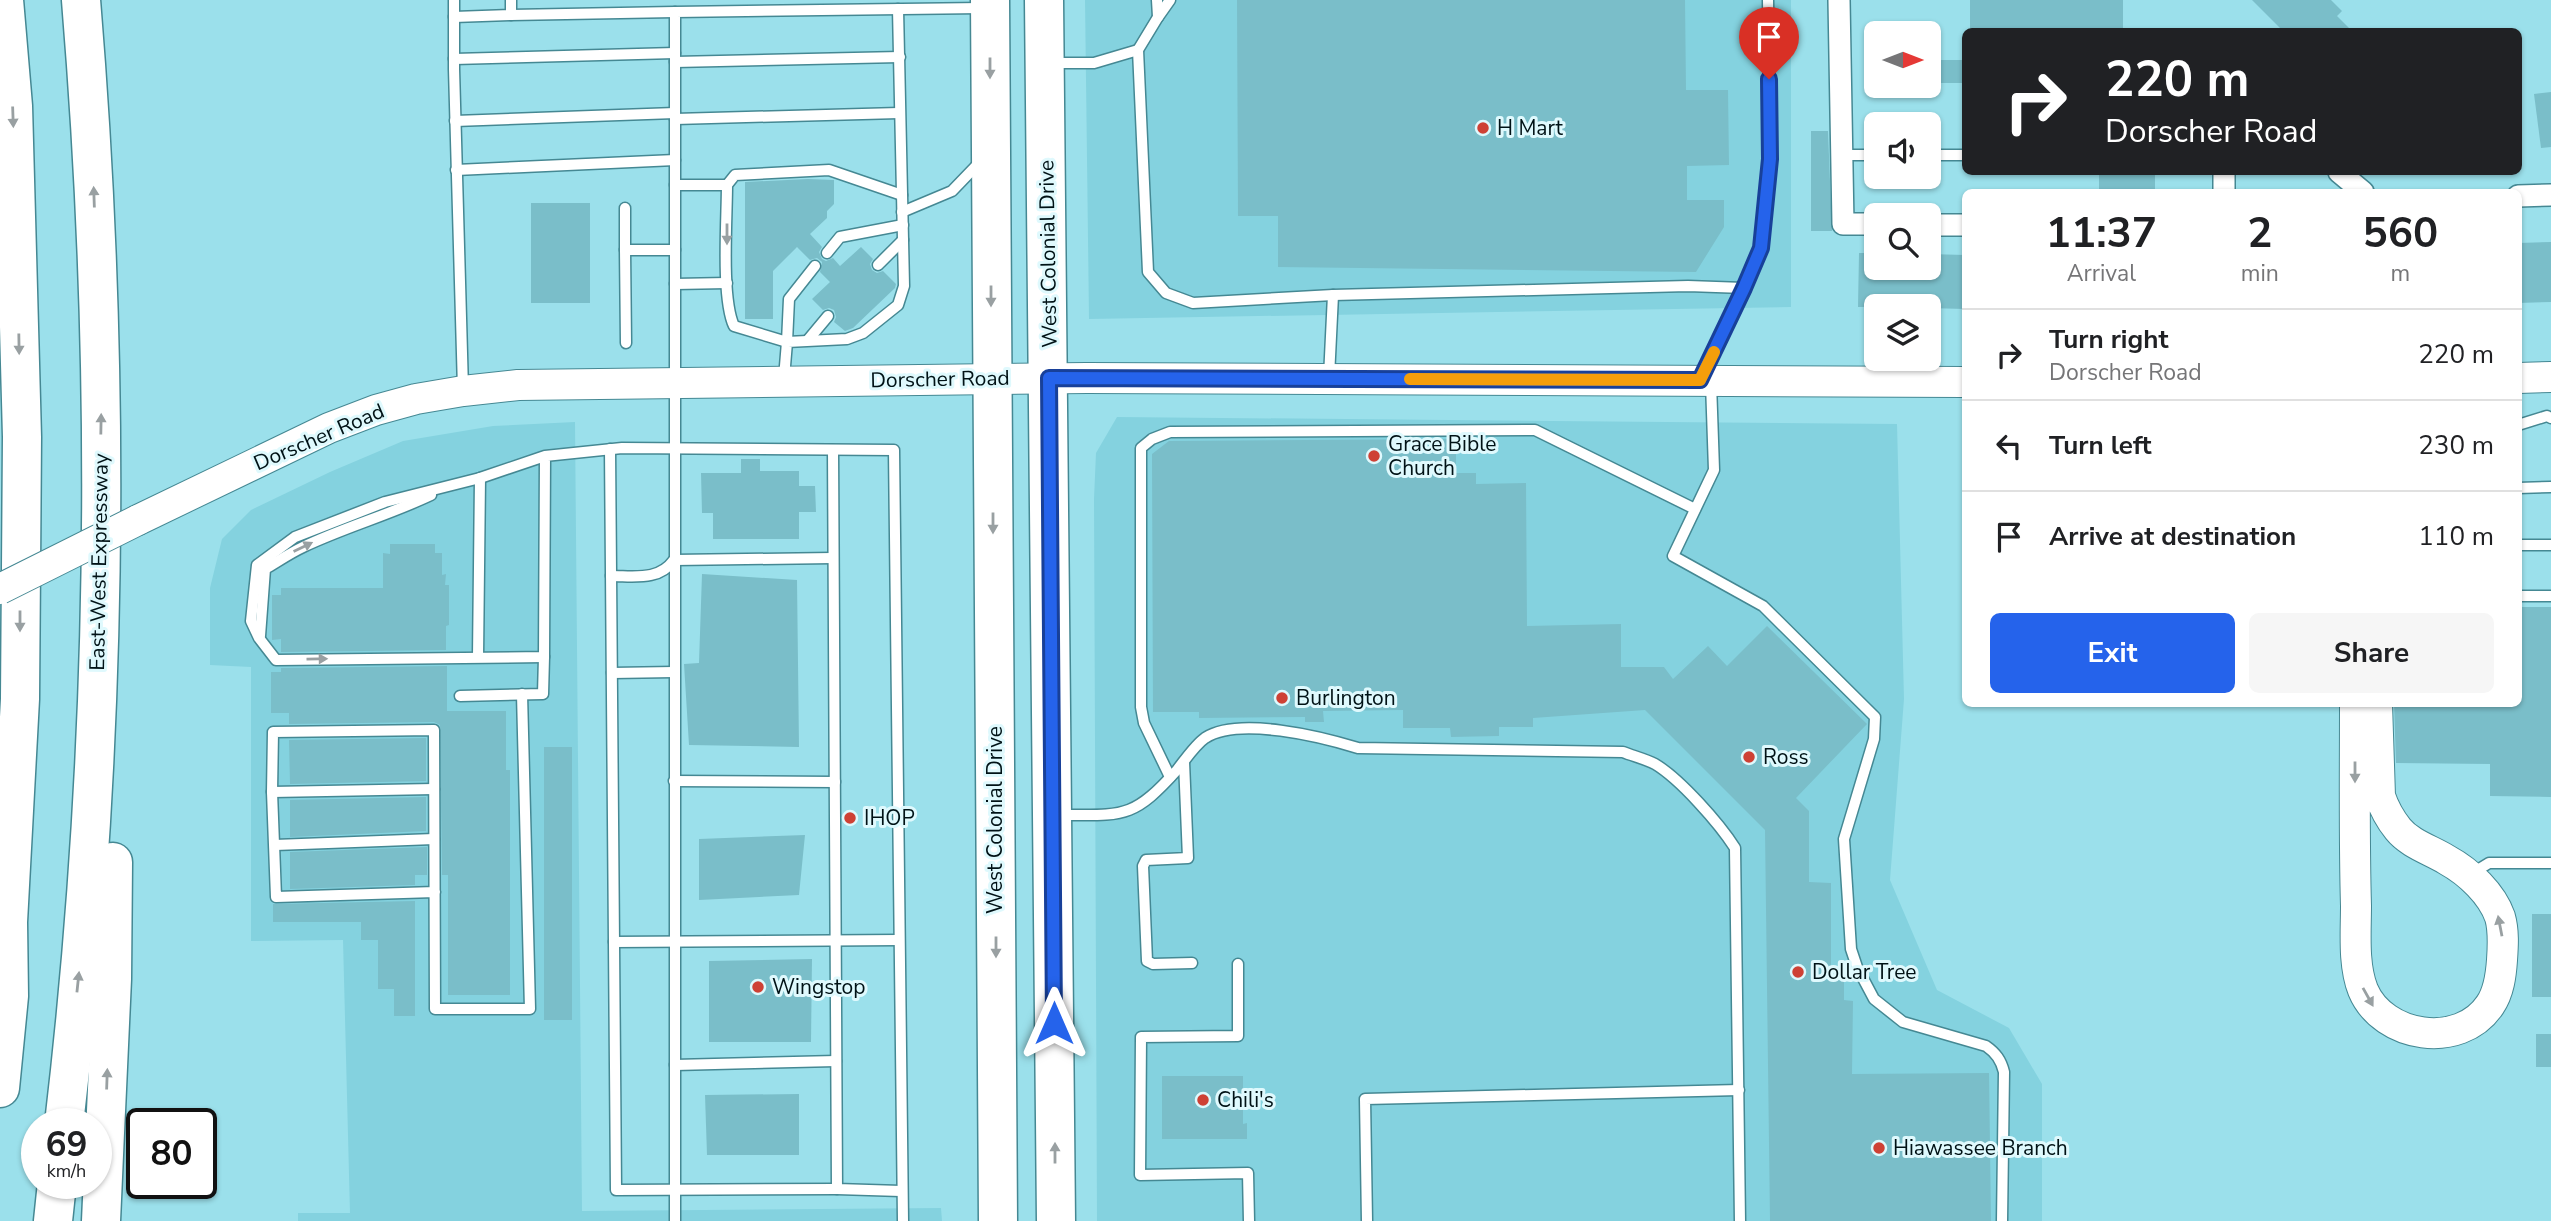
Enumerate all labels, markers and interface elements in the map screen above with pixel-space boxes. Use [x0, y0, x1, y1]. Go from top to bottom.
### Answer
pin [1739, 7, 1799, 79]
icon: arrive [1750, 18, 1788, 56]
north arrow [1864, 21, 1941, 98]
map controls [1864, 21, 1941, 371]
text: 220 m [2105, 46, 2249, 113]
icon: right [1990, 56, 2081, 147]
one-way arrow [984, 57, 996, 79]
one-way arrow [7, 106, 19, 128]
text: Dorscher Road [2105, 110, 2317, 153]
button: sound [1864, 112, 1941, 189]
place label: H Mart [1497, 114, 1564, 142]
marker: H Mart [1475, 120, 1491, 136]
street label: West Colonial Drive [1032, 160, 1064, 348]
one-way arrow [88, 185, 99, 207]
button: search [1864, 203, 1941, 280]
text: 11:37 [2046, 205, 2157, 262]
text: 2 [2247, 205, 2272, 262]
text: 560 [2363, 205, 2438, 262]
one-way arrow [721, 223, 733, 245]
text: Arrival [2067, 258, 2136, 289]
text: min [2241, 258, 2279, 289]
text: m [2391, 258, 2410, 289]
one-way arrow [985, 285, 997, 307]
button: layers [1864, 294, 1941, 371]
text: Turn right [2049, 322, 2168, 357]
one-way arrow [13, 334, 25, 356]
icon: right [1990, 336, 2028, 374]
text: 220 m [2418, 337, 2494, 372]
text: Dorscher Road [2049, 357, 2202, 388]
street label: Dorscher Road [870, 364, 1010, 394]
street label: Dorscher Road [249, 397, 389, 477]
one-way arrow [95, 413, 107, 435]
icon: left [1990, 427, 2028, 465]
text: Turn left [2049, 428, 2152, 463]
text: 230 m [2418, 428, 2494, 463]
place label: Grace Bible Church [1388, 430, 1496, 482]
marker: Grace Bible Church [1366, 448, 1382, 464]
street label: East-West Expressway [83, 453, 115, 671]
one-way arrow [987, 512, 999, 534]
icon: arrive [1990, 518, 2028, 556]
text: Arrive at destination [2049, 519, 2296, 554]
text: 110 m [2418, 519, 2494, 554]
one-way arrow [293, 542, 313, 553]
one-way arrow [14, 610, 26, 632]
button: Exit [1990, 613, 2235, 693]
button: Share [2249, 613, 2494, 693]
one-way arrow [306, 654, 328, 665]
place label: Burlington [1296, 684, 1396, 712]
marker: Burlington [1274, 690, 1290, 706]
street label: West Colonial Drive [981, 726, 1009, 914]
place label: Ross [1763, 743, 1809, 771]
marker: Ross [1741, 749, 1757, 765]
one-way arrow [2349, 761, 2361, 783]
place label: IHOP [864, 804, 915, 832]
marker: IHOP [842, 810, 858, 826]
one-way arrow [2495, 915, 2506, 937]
one-way arrow [990, 936, 1002, 958]
place label: Dollar Tree [1812, 958, 1917, 986]
marker: Dollar Tree [1790, 964, 1806, 980]
one-way arrow [73, 971, 84, 993]
place label: Wingstop [772, 973, 865, 1001]
marker: Wingstop [750, 979, 766, 995]
position arrow [1017, 986, 1091, 1060]
one-way arrow [2362, 987, 2374, 1007]
one-way arrow [102, 1068, 113, 1090]
place label: Chili's [1217, 1086, 1274, 1114]
marker: Chili's [1195, 1092, 1211, 1108]
speed limit sign: 80 [126, 1108, 217, 1199]
text: 69 [45, 1121, 88, 1168]
place label: Hiawassee Branch [1893, 1134, 2068, 1162]
marker: Hiawassee Branch [1871, 1140, 1887, 1156]
one-way arrow [1049, 1142, 1061, 1164]
text: km/h [47, 1159, 86, 1183]

